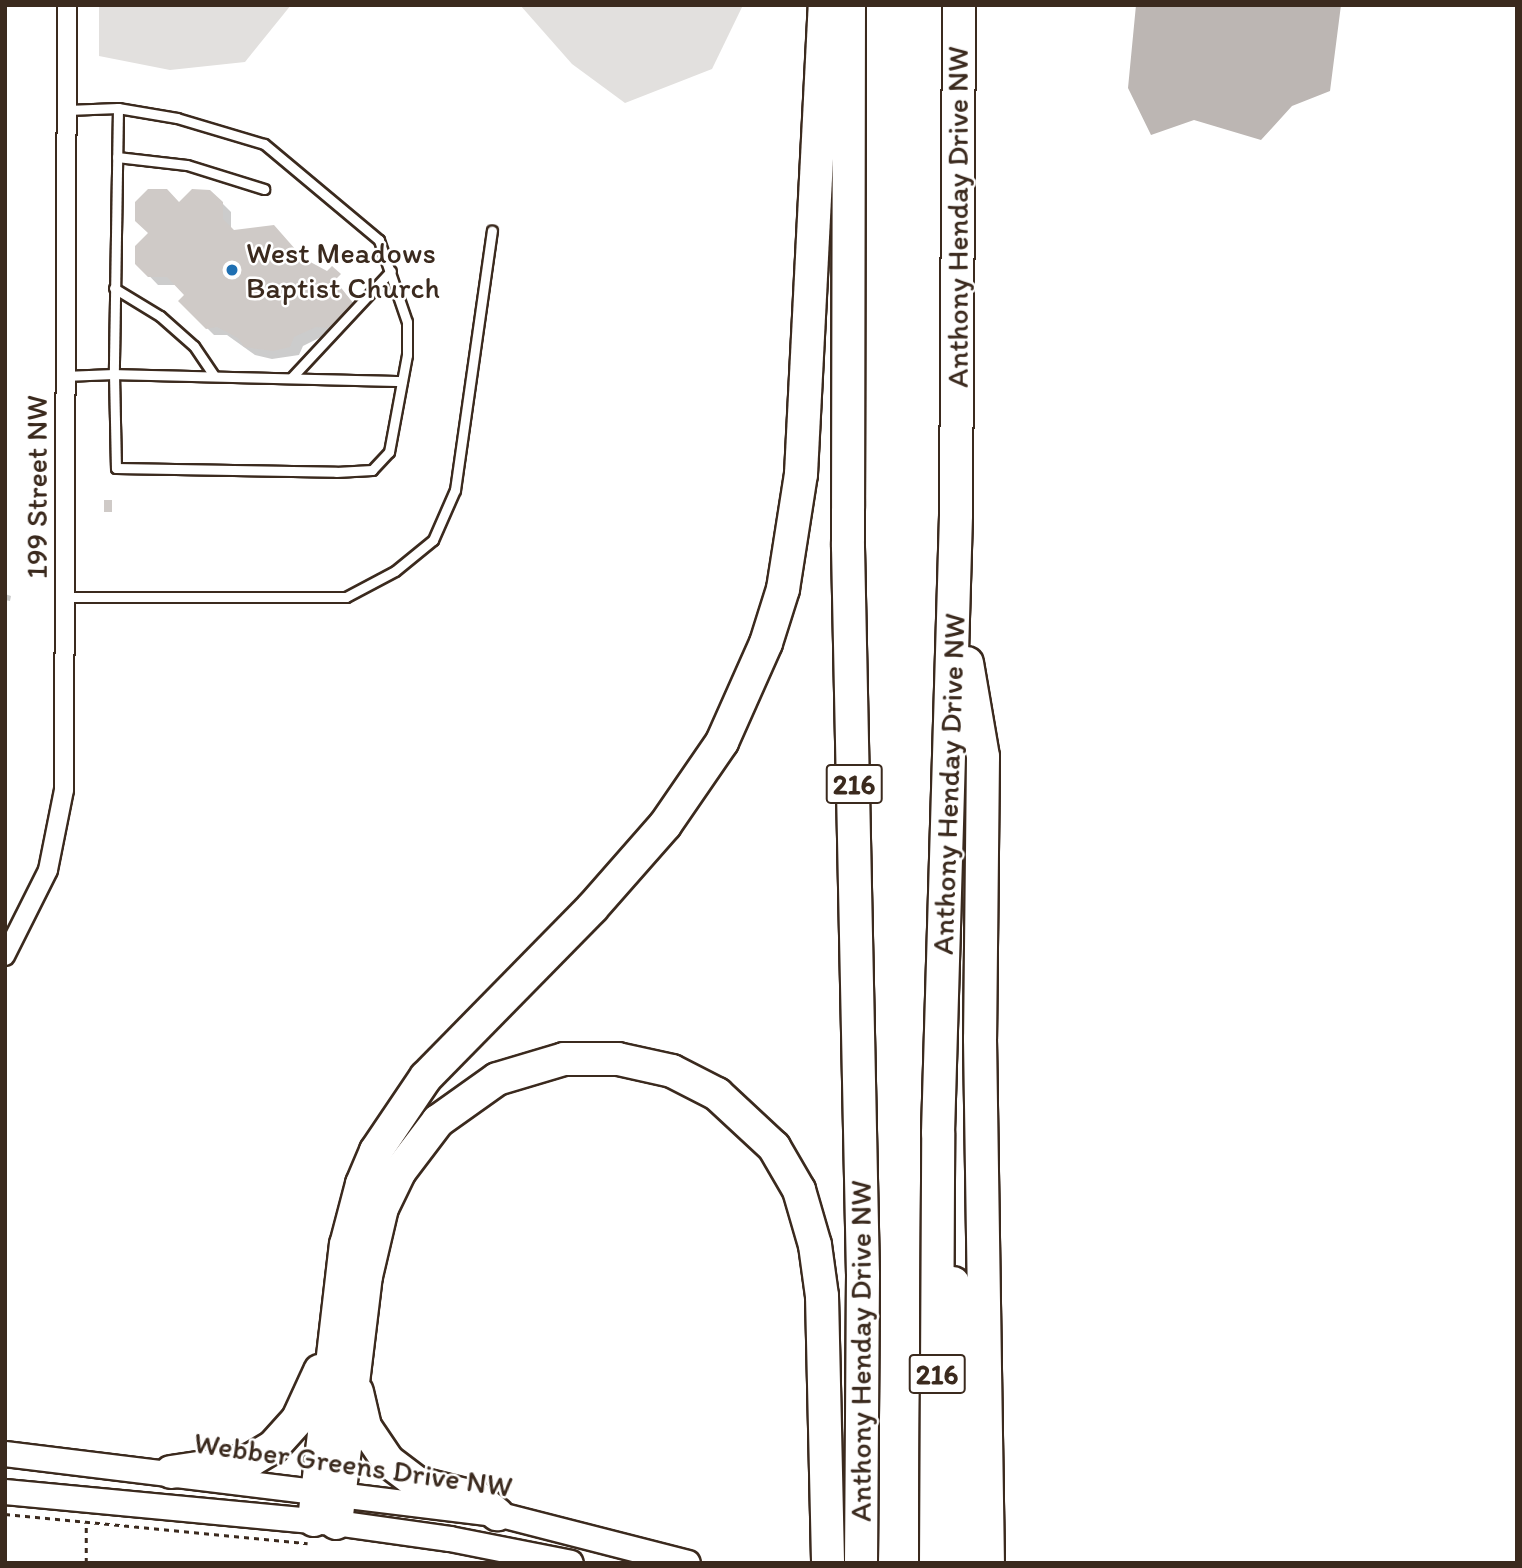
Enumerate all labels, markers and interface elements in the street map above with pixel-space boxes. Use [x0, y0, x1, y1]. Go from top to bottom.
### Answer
street label: Anthony Henday Drive NW [940, 47, 976, 387]
place label: West Meadows Baptist Church [246, 235, 441, 306]
marker: West Meadows Baptist Church [224, 262, 240, 278]
street label: 199 Street NW [19, 395, 55, 579]
street label: Anthony Henday Drive NW [925, 613, 973, 955]
road number: 216 [824, 760, 884, 808]
street label: Anthony Henday Drive NW [843, 1181, 879, 1521]
road number: 216 [907, 1350, 967, 1398]
street label: Webber Greens Drive NW [192, 1425, 514, 1505]

